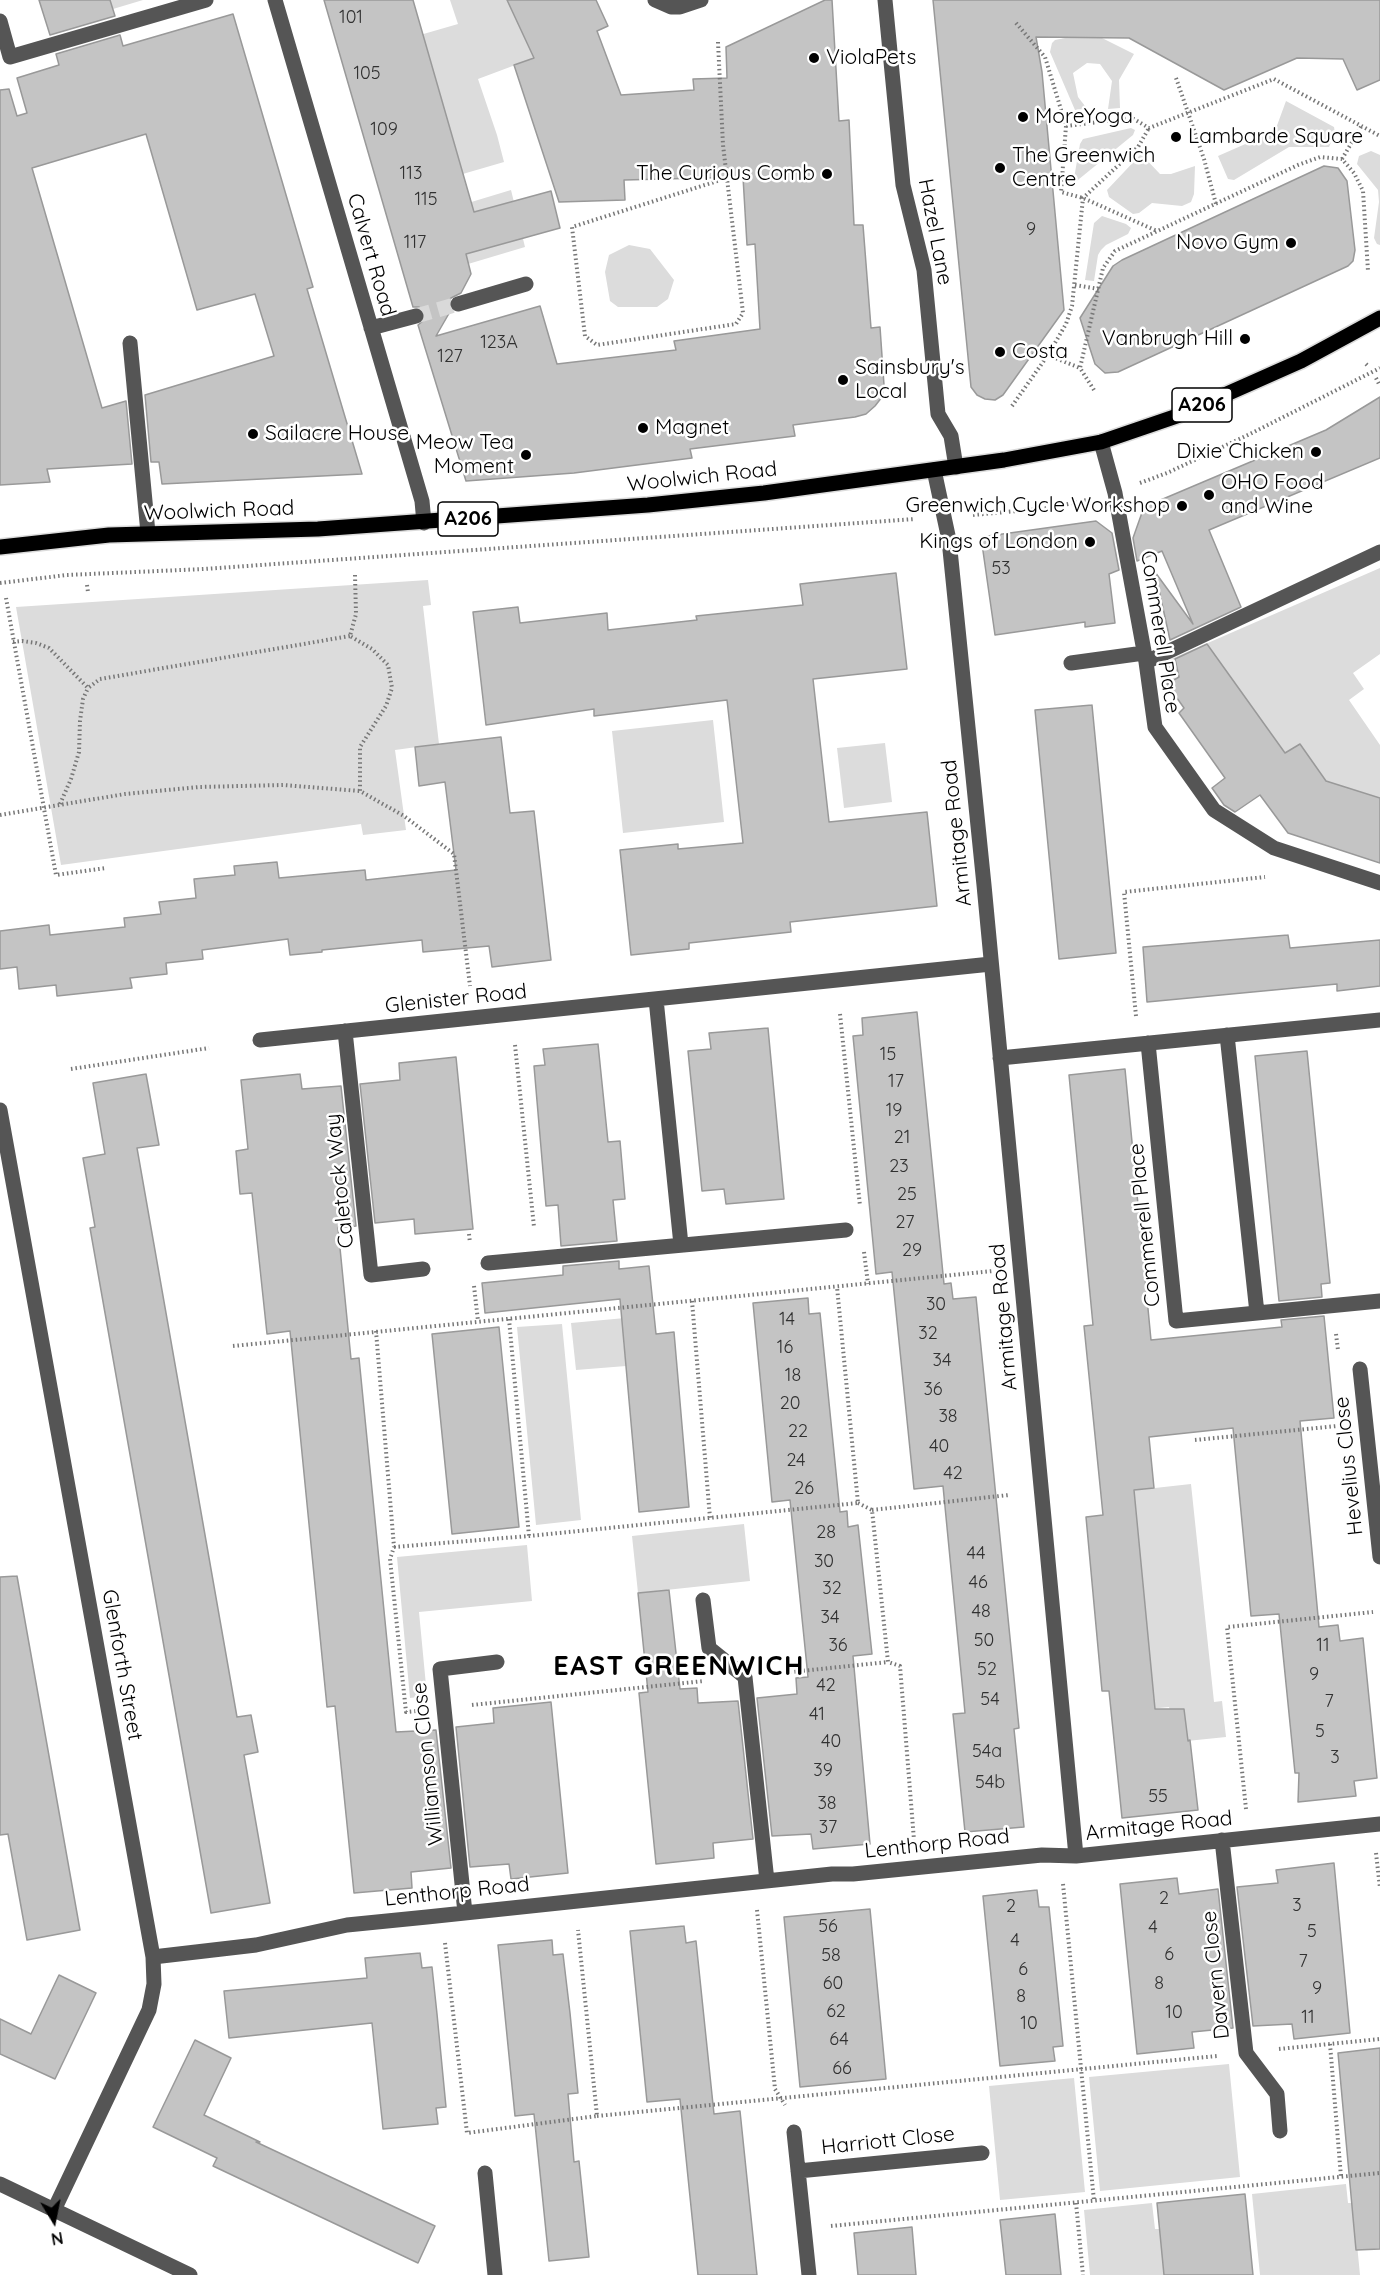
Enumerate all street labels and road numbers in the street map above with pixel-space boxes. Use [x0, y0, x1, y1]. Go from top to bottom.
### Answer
street label: Hazel Lane [912, 177, 958, 287]
street label: Calvert Road [341, 191, 401, 319]
road number: A206 [1172, 388, 1232, 422]
street label: Woolwich Road [626, 457, 778, 497]
street label: Woolwich Road [143, 496, 295, 526]
road number: A206 [438, 502, 498, 536]
street label: Commerell Place [1135, 549, 1185, 715]
street label: Armitage Road [937, 758, 977, 908]
street label: Glenister Road [384, 979, 528, 1019]
street label: Caletock Way [320, 1112, 360, 1250]
street label: Commerell Place [1124, 1142, 1166, 1308]
street label: Armitage Road [985, 1242, 1023, 1392]
street label: Hevelius Close [1329, 1395, 1369, 1537]
street label: Glenforth Street [96, 1588, 148, 1742]
street label: Williamson Close [407, 1681, 449, 1847]
street label: Armitage Road [1084, 1806, 1234, 1846]
street label: Lenthorp Road [863, 1824, 1011, 1864]
street label: Lenthorp Road [383, 1872, 531, 1912]
street label: Davern Close [1197, 1909, 1235, 2041]
street label: Harriott Close [820, 2121, 956, 2161]

